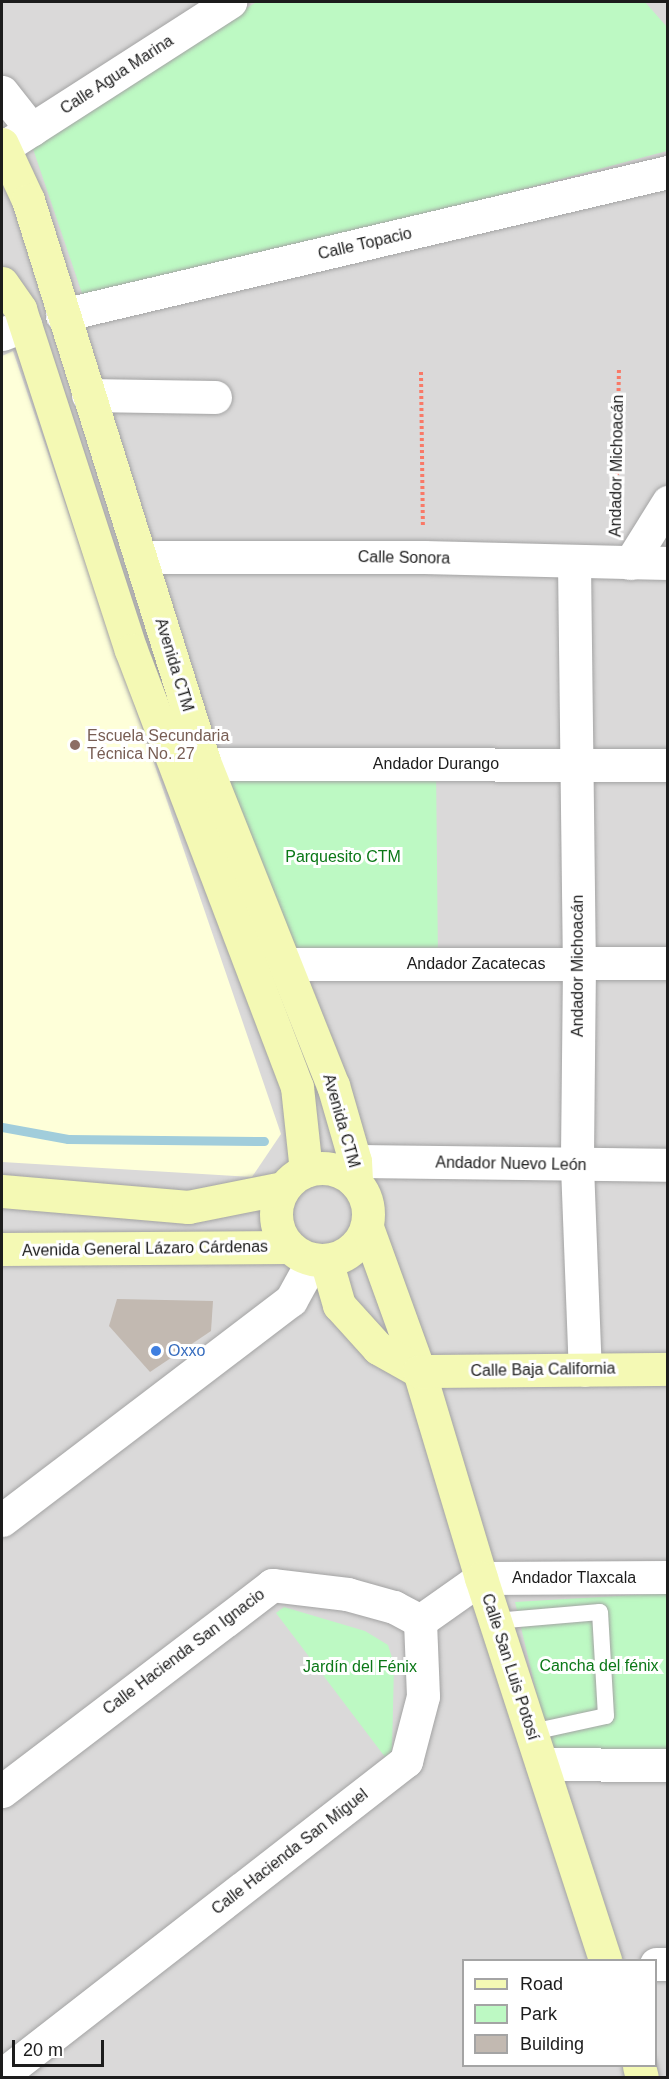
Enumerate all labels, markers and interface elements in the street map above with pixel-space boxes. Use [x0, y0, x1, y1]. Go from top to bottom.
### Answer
street label: Calle Agua Marina [57, 31, 177, 119]
street label: Calle Topacio [316, 224, 414, 264]
street label: Andador Michoacán [606, 395, 628, 537]
street label: Calle Sonora [358, 548, 450, 568]
street label: Avenida CTM [151, 616, 197, 714]
place label: Escuela Secundaria Técnica No. 27 [87, 726, 229, 764]
marker: Escuela Secundaria Técnica No. 27 [68, 738, 82, 752]
street label: Andador Durango [373, 754, 499, 774]
park label: Parquesito CTM [285, 847, 401, 867]
street label: Andador Michoacán [568, 895, 588, 1037]
street label: Andador Zacatecas [407, 954, 545, 974]
street label: Avenida CTM [318, 1072, 364, 1170]
street label: Andador Nuevo León [435, 1153, 587, 1175]
street label: Avenida General Lázaro Cárdenas [22, 1237, 268, 1261]
place label: Oxxo [168, 1341, 205, 1361]
marker: Oxxo [149, 1344, 163, 1358]
street label: Calle Baja California [470, 1359, 616, 1381]
street label: Andador Tlaxcala [512, 1568, 636, 1588]
street label: Calle Hacienda San Ignacio [99, 1585, 269, 1719]
street label: Calle San Luis Potosí [477, 1591, 543, 1743]
park label: Cancha del fénix [539, 1656, 659, 1676]
park label: Jardín del Fénix [303, 1657, 417, 1677]
street label: Calle Hacienda San Miguel [208, 1785, 372, 1919]
legend [462, 1959, 657, 2067]
text: Road [520, 1974, 563, 1994]
text: Park [520, 2004, 557, 2024]
scale bar [15, 2028, 106, 2066]
text: Building [520, 2034, 584, 2054]
text: 20 m [23, 2040, 63, 2060]

